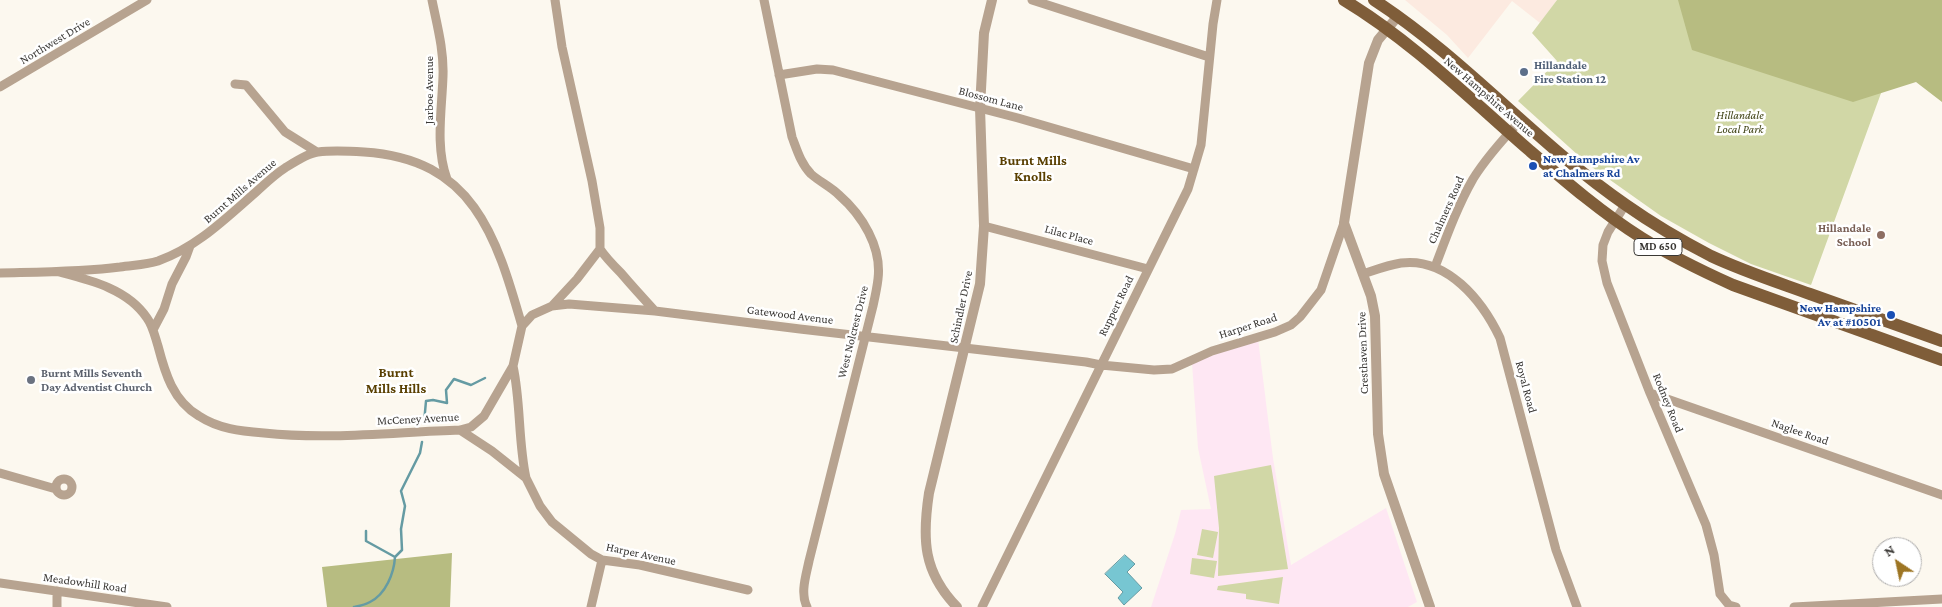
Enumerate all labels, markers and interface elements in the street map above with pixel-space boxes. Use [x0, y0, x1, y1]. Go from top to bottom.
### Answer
street label: Northwest Drive [17, 14, 93, 68]
street label: New Hampshire Avenue [1441, 54, 1537, 140]
street label: Jarboe Avenue [422, 56, 436, 124]
place label: Hillandale Fire Station 12 [1534, 58, 1606, 86]
marker: Hillandale Fire Station 12 [1518, 66, 1530, 78]
street label: Blossom Lane [957, 83, 1025, 115]
park label: Hillandale Local Park [1716, 108, 1764, 136]
place label: New Hampshire Av at Chalmers Rd [1543, 152, 1640, 180]
district label: Burnt Mills Knolls [999, 153, 1067, 186]
street label: Burnt Mills Avenue [201, 156, 279, 226]
marker: New Hampshire Av at Chalmers Rd [1527, 160, 1539, 172]
street label: Chalmers Road [1425, 174, 1467, 246]
place label: Hillandale School [1818, 221, 1871, 249]
street label: Lilac Place [1043, 222, 1095, 248]
marker: Hillandale School [1875, 229, 1887, 241]
road number: MD 650 [1634, 238, 1682, 256]
street label: Schindler Drive [946, 269, 976, 345]
street label: Ruppert Road [1095, 273, 1137, 339]
street label: West Nolcrest Drive [835, 284, 871, 380]
place label: New Hampshire Av at #10501 [1799, 301, 1881, 329]
street label: Gatewood Avenue [746, 303, 834, 327]
marker: New Hampshire Av at #10501 [1885, 309, 1897, 321]
street label: Harper Road [1217, 310, 1279, 342]
street label: Cresthaven Drive [1354, 312, 1372, 394]
street label: Royal Road [1512, 359, 1540, 415]
district label: Burnt Mills Hills [366, 365, 426, 398]
place label: Burnt Mills Seventh Day Adventist Church [41, 366, 152, 394]
street label: Rodney Road [1650, 371, 1686, 435]
marker: Burnt Mills Seventh Day Adventist Church [25, 374, 37, 386]
street label: McCeney Avenue [377, 410, 459, 428]
street label: Naglee Road [1770, 416, 1830, 448]
north arrow [1872, 537, 1922, 587]
street label: Harper Avenue [605, 540, 677, 568]
text: N [1881, 541, 1898, 560]
street label: Meadowhill Road [42, 570, 128, 596]

